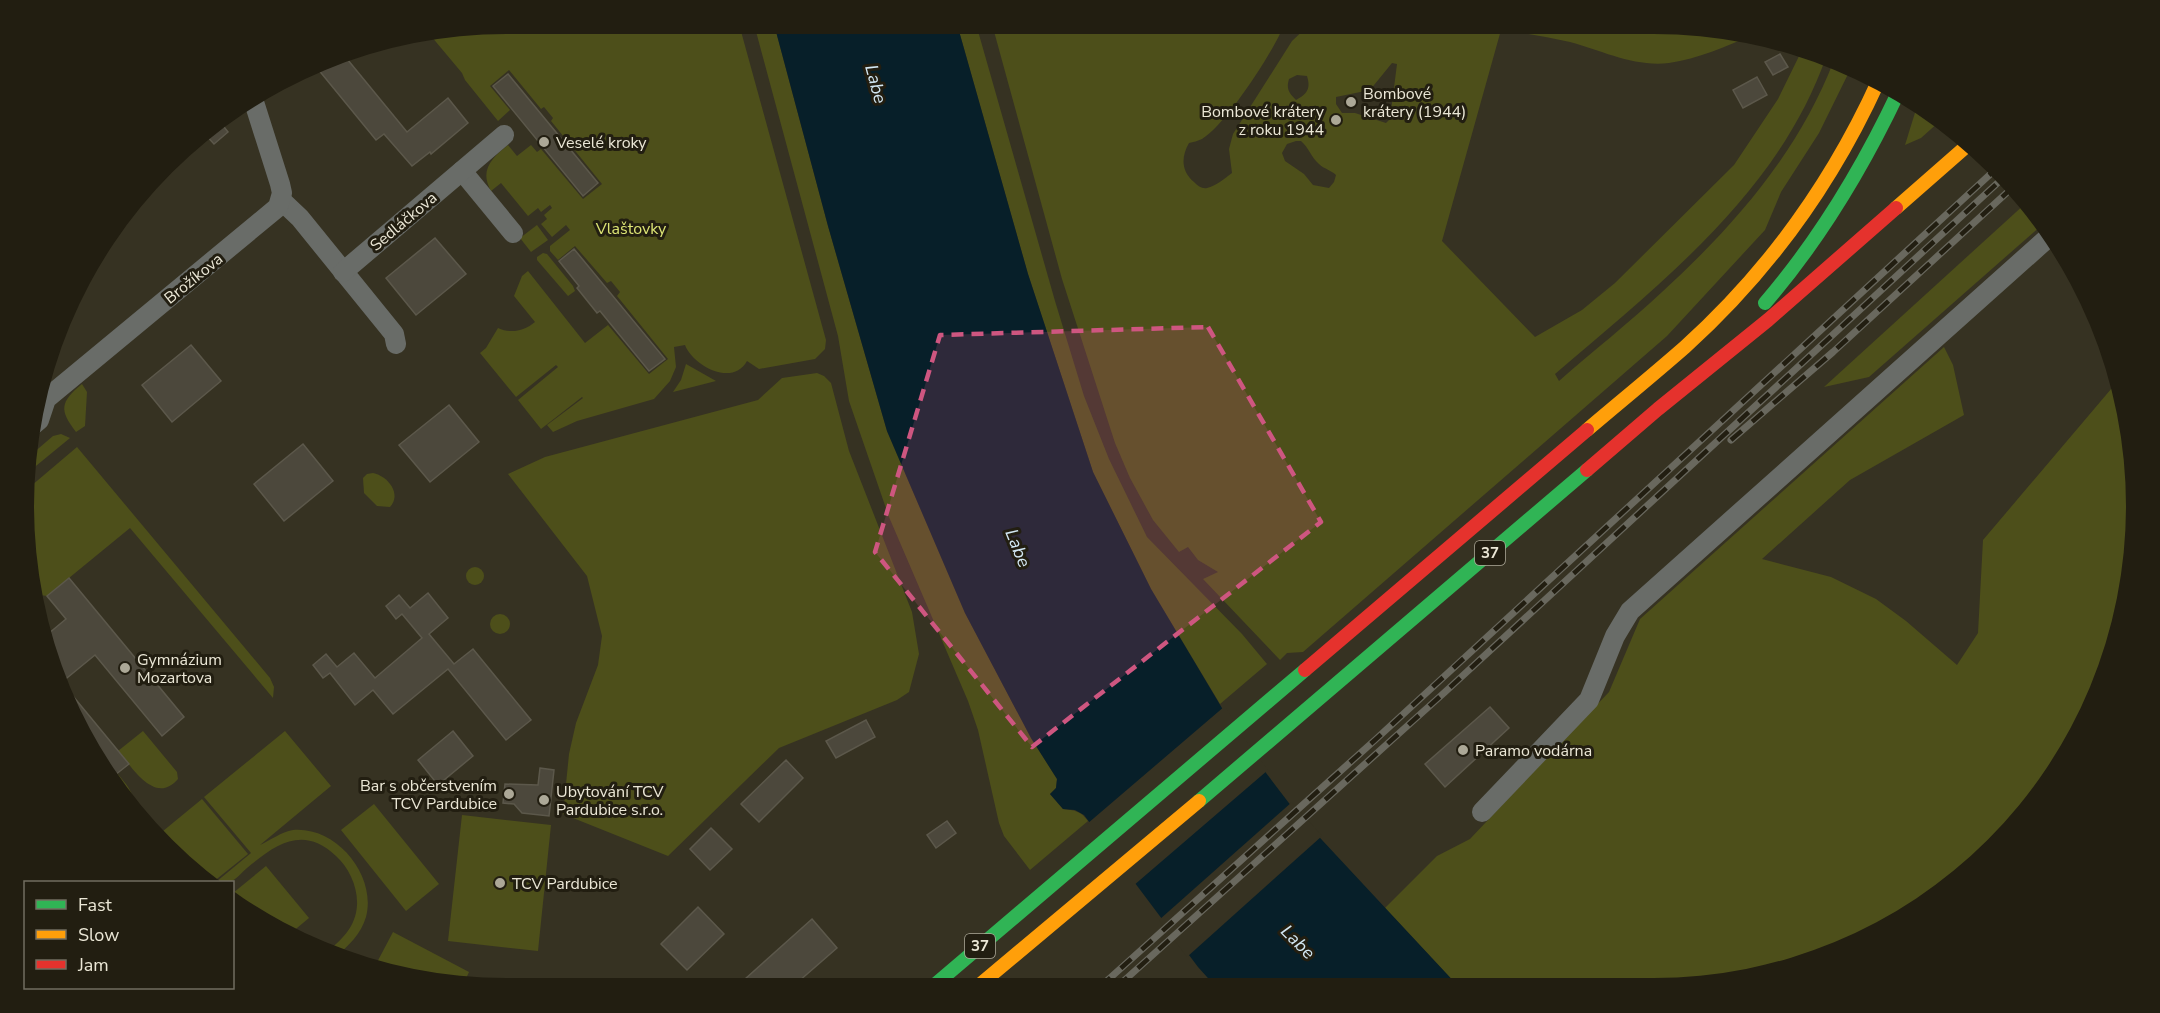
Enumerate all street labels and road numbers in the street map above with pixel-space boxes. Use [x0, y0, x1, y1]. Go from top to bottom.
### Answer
street label: Sedláčkova [365, 187, 442, 256]
street label: Brožíkova [160, 248, 228, 309]
road number: 37 [1475, 541, 1505, 565]
road number: 37 [965, 934, 995, 958]

